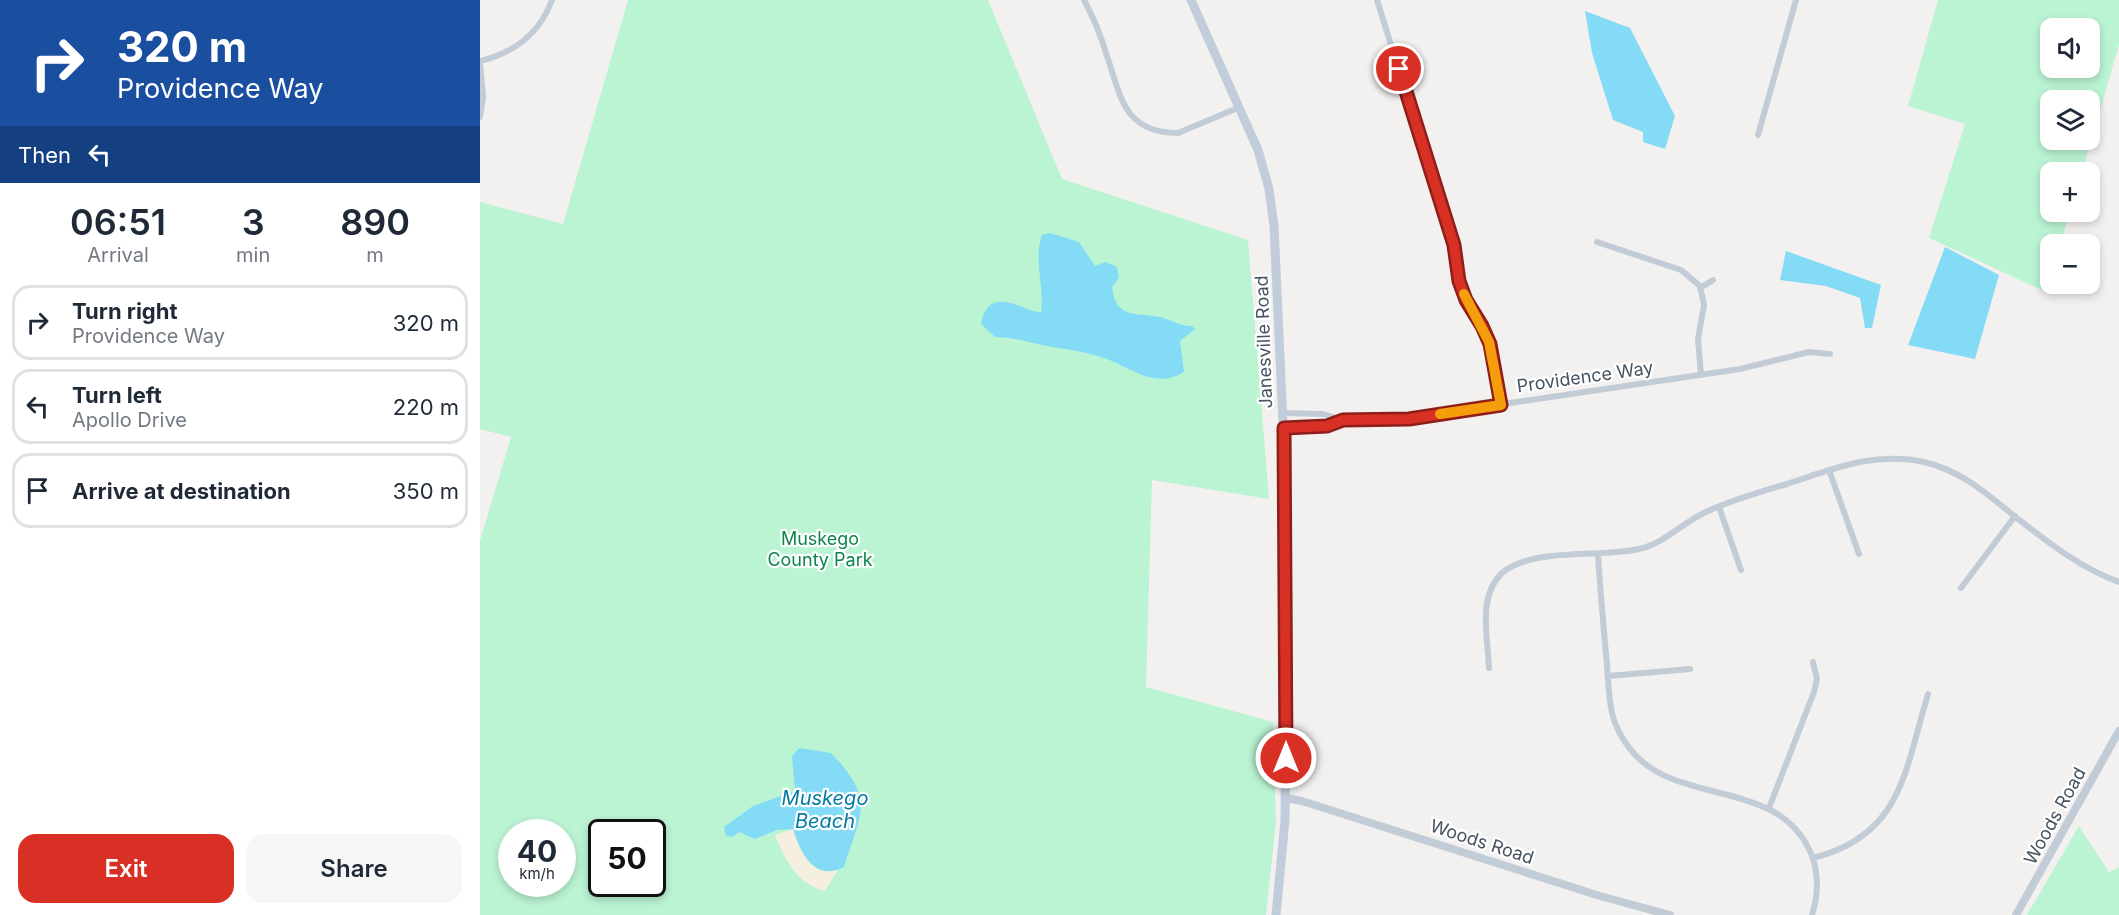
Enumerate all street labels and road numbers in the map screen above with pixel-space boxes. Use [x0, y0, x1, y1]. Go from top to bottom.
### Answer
street label: Janesville Road [1251, 275, 1276, 409]
street label: Providence Way [1515, 357, 1655, 396]
street label: Woods Road [2019, 764, 2090, 868]
street label: Woods Road [1428, 815, 1536, 868]

